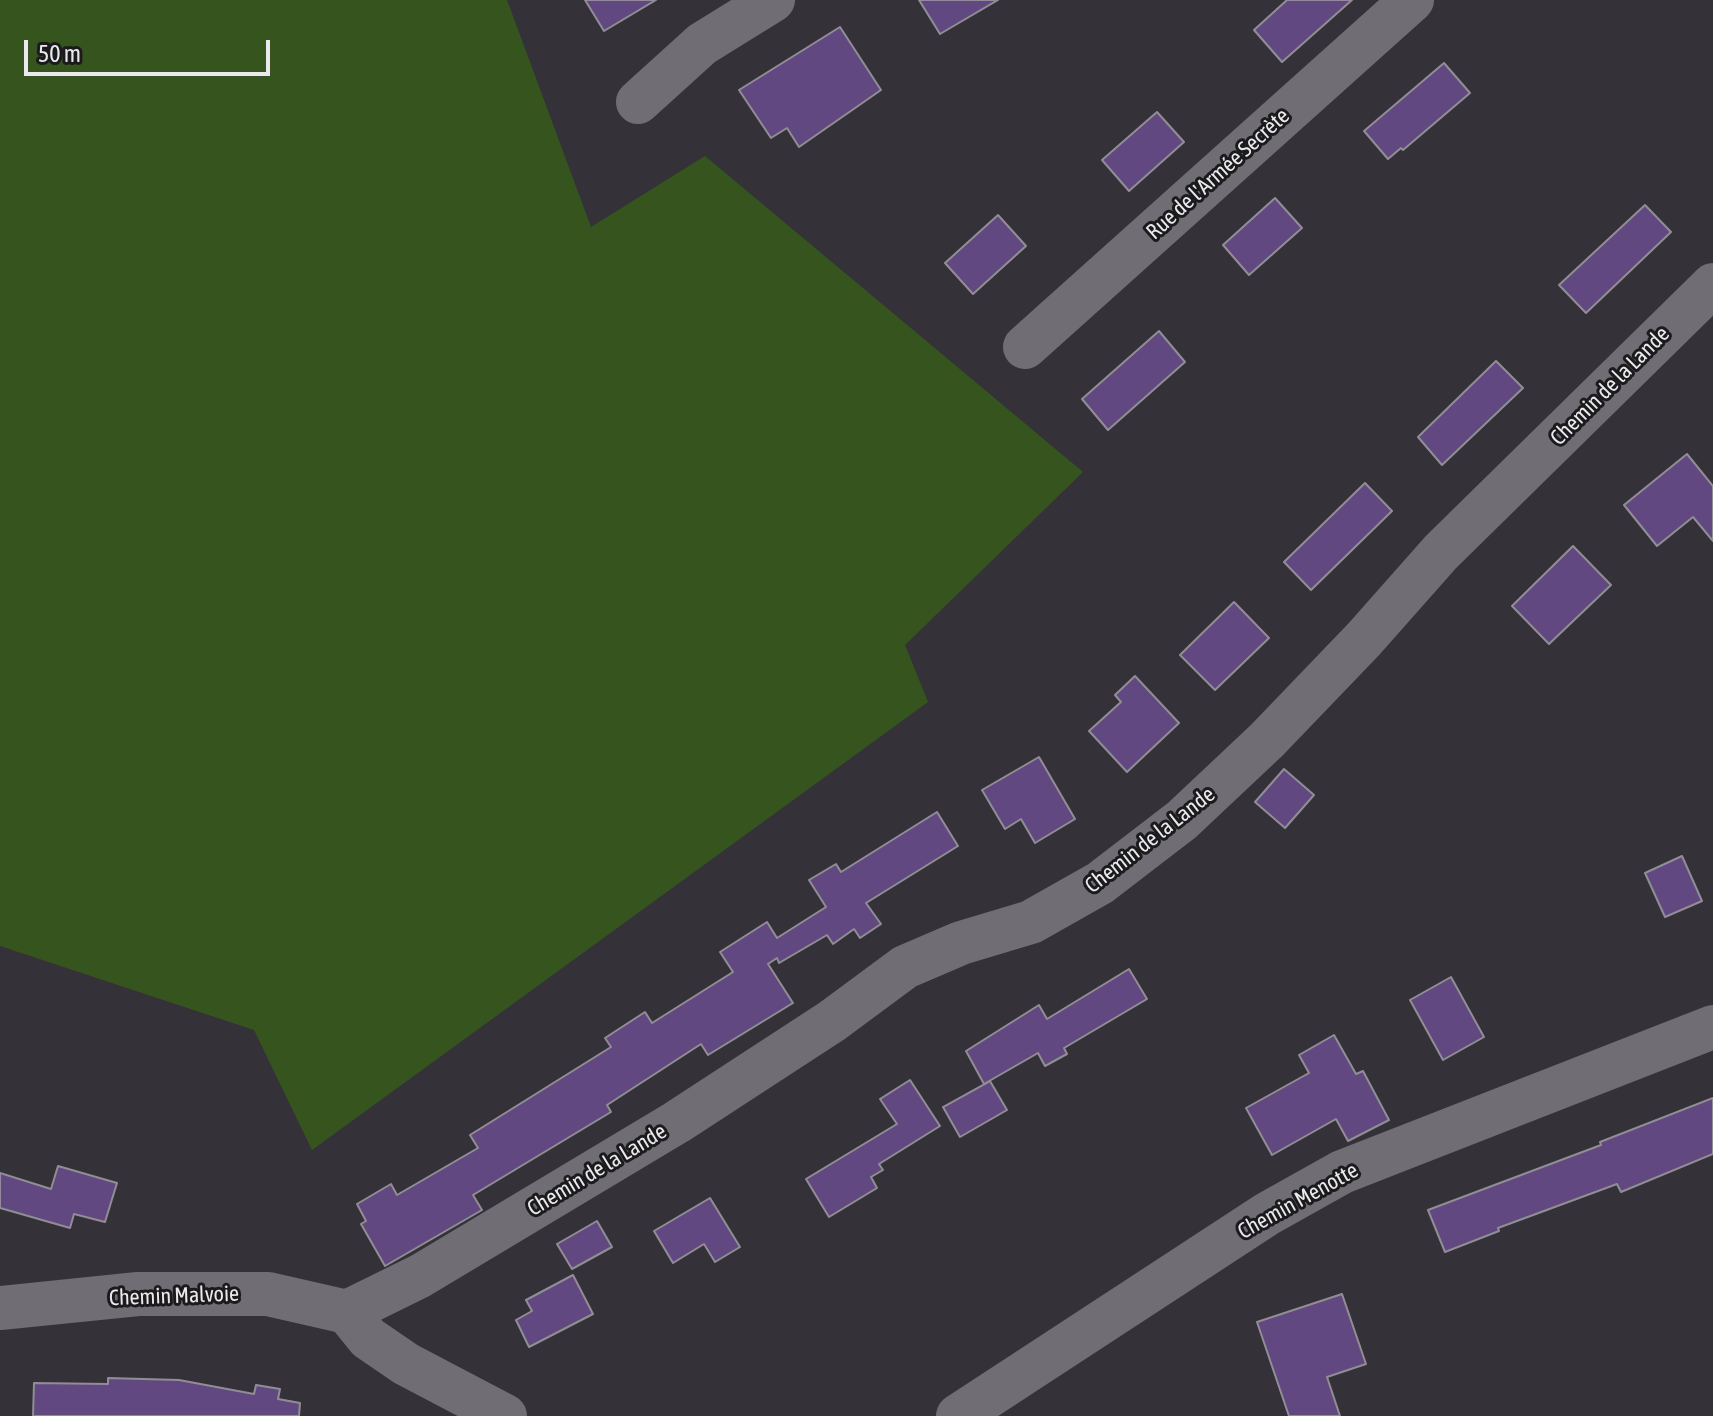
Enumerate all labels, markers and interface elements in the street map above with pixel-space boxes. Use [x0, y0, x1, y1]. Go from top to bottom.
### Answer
scale bar [28, 24, 274, 74]
text: 50 m [38, 40, 81, 67]
street label: Rue de l'Armée Secrète [1141, 103, 1295, 245]
street label: Chemin de la Lande [1545, 321, 1675, 451]
street label: Chemin de la Lande [1080, 781, 1220, 899]
street label: Chemin de la Lande [523, 1118, 671, 1222]
street label: Chemin Menotte [1233, 1157, 1363, 1245]
street label: Chemin Malvoie [109, 1281, 239, 1311]

